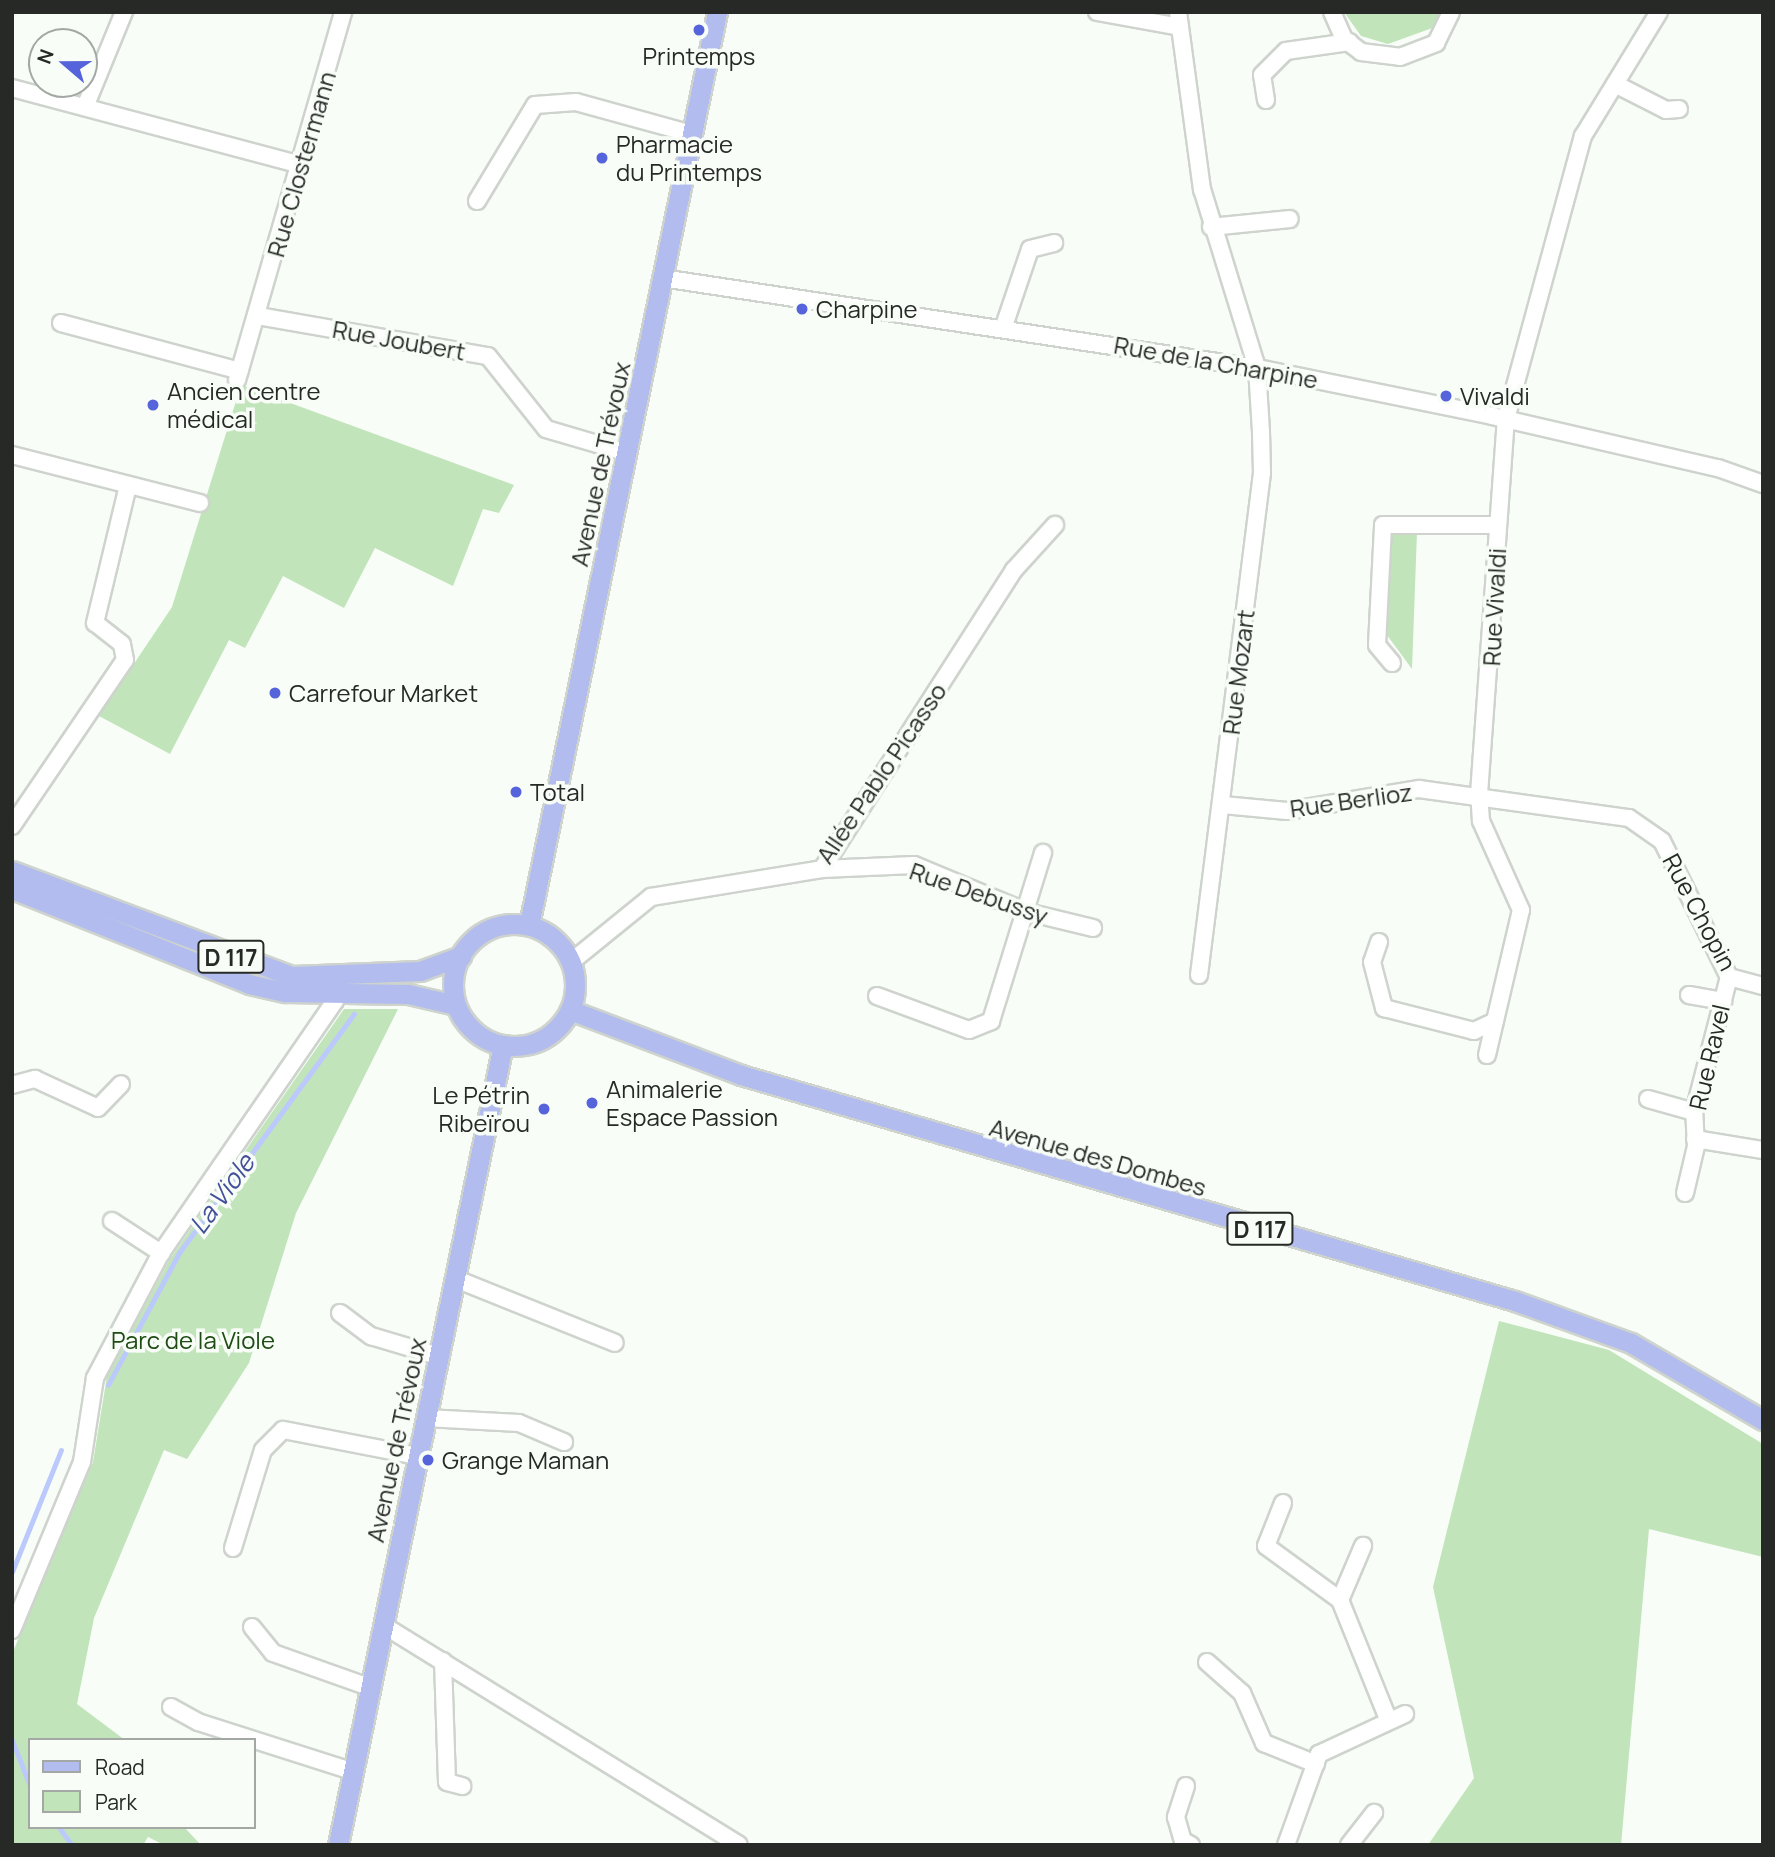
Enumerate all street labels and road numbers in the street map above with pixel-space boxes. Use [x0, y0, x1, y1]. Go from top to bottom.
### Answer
street label: Rue Clostermann [261, 68, 341, 260]
street label: Rue Joubert [330, 314, 468, 366]
street label: Rue de la Charpine [1112, 330, 1320, 394]
street label: Avenue de Trévoux [564, 359, 636, 569]
street label: Rue Vivaldi [1477, 547, 1511, 667]
street label: Rue Mozart [1216, 608, 1260, 736]
street label: Allée Pablo Picasso [810, 677, 952, 869]
street label: Rue Berlioz [1288, 777, 1414, 823]
street label: Rue Chopin [1657, 849, 1743, 975]
street label: Rue Debussy [906, 856, 1052, 930]
road number: D 117 [196, 938, 266, 976]
street label: Rue Ravel [1683, 1001, 1735, 1113]
street label: Avenue des Dombes [986, 1112, 1210, 1202]
road number: D 117 [1225, 1210, 1295, 1248]
street label: Avenue de Trévoux [360, 1335, 432, 1545]

